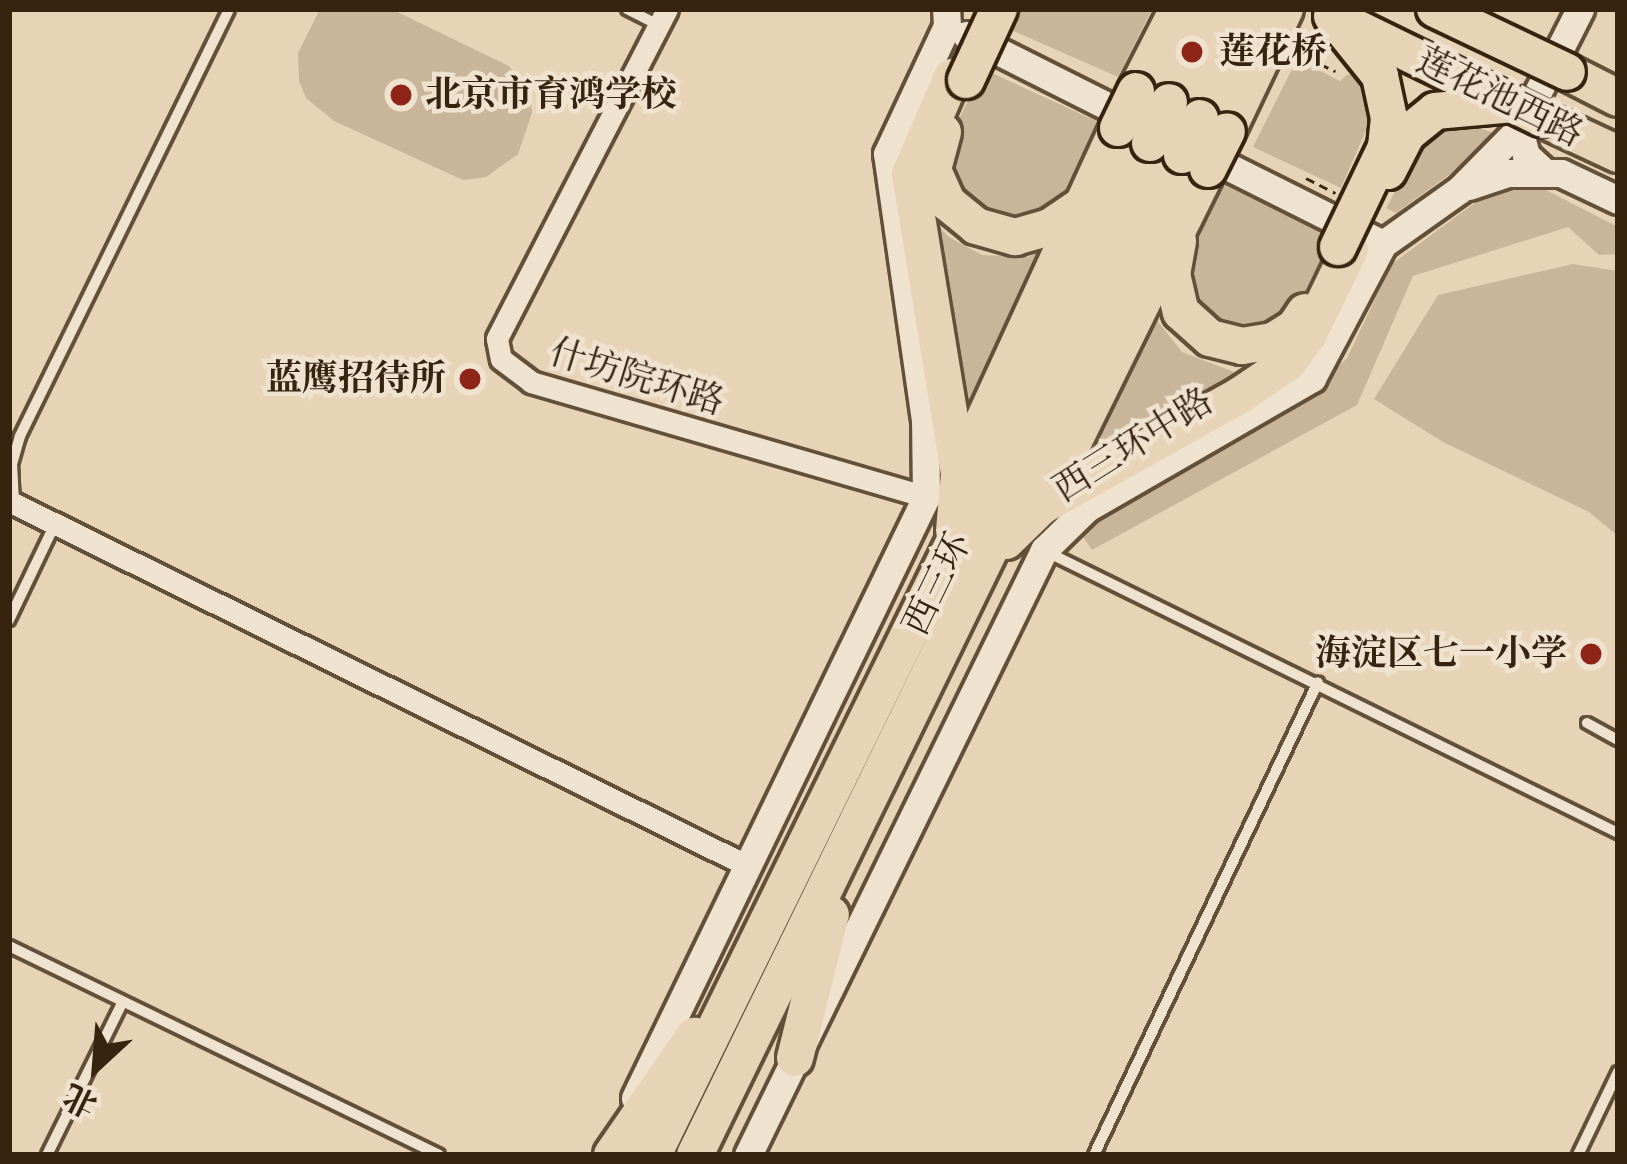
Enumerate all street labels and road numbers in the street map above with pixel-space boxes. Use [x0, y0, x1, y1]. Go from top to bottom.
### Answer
street label: 莲花池西路 [1410, 38, 1590, 156]
street label: 什坊院环路 [545, 330, 729, 424]
street label: 西三环中路 [1045, 379, 1221, 511]
street label: 西三环 [894, 526, 980, 642]

